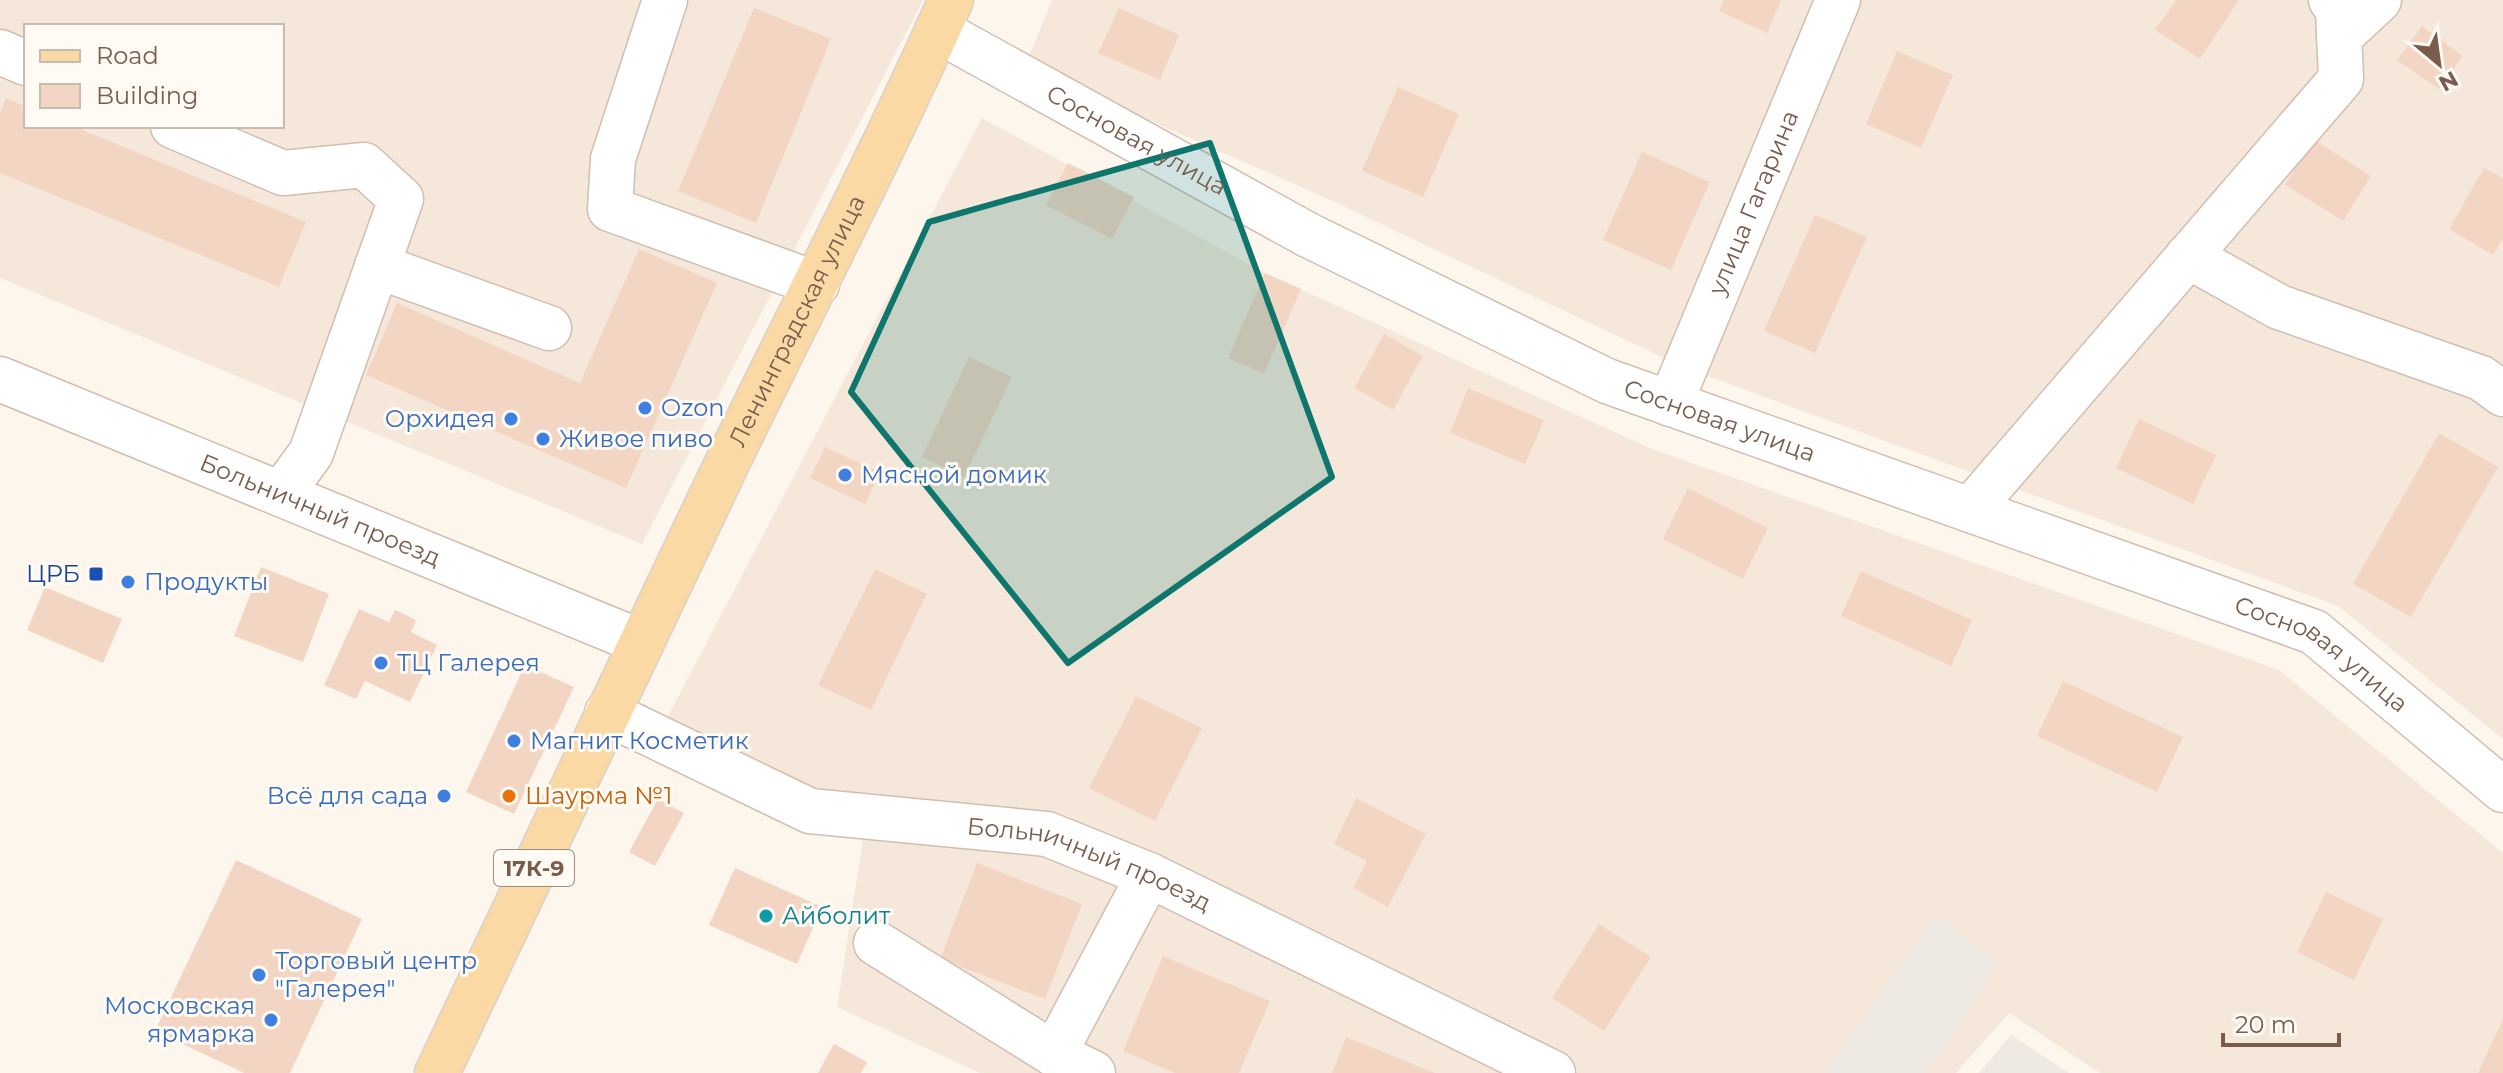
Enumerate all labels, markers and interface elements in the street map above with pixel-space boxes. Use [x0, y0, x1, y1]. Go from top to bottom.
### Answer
legend [24, 24, 284, 128]
north arrow [2399, 24, 2479, 104]
text: Road [96, 41, 159, 70]
text: N [2434, 65, 2463, 97]
street label: Сосновая улица [1042, 78, 1232, 201]
text: Building [96, 81, 199, 110]
street label: улица Гагарина [1702, 106, 1804, 300]
street label: Ленинградская улица [722, 190, 871, 451]
street label: Сосновая улица [1620, 373, 1819, 468]
place label: Ozon [661, 393, 724, 422]
marker: Ozon [636, 399, 654, 417]
place label: Орхидея [385, 404, 495, 433]
marker: Орхидея [502, 410, 520, 428]
place label: Живое пиво [559, 424, 713, 453]
marker: Живое пиво [534, 430, 552, 448]
street label: Больничный проезд [196, 448, 445, 572]
place label: Мясной домик [861, 460, 1047, 489]
marker: Мясной домик [836, 466, 854, 484]
place label: ЦРБ [26, 559, 80, 588]
marker: ЦРБ [87, 565, 105, 583]
place label: Продукты [144, 567, 268, 596]
marker: Продукты [119, 573, 137, 591]
street label: Сосновая улица [2231, 590, 2414, 718]
place label: ТЦ Галерея [397, 648, 540, 677]
marker: ТЦ Галерея [372, 654, 390, 672]
place label: Магнит Косметик [530, 726, 749, 755]
marker: Магнит Косметик [505, 732, 523, 750]
place label: Всё для сада [267, 781, 428, 810]
place label: Шаурма №1 [525, 781, 672, 810]
marker: Всё для сада [435, 787, 453, 805]
marker: Шаурма №1 [500, 787, 518, 805]
street label: Больничный проезд [966, 811, 1216, 917]
road number: 17К-9 [494, 850, 574, 886]
place label: Айболит [782, 901, 891, 930]
marker: Айболит [757, 907, 775, 925]
place label: Торговый центр "Галерея" [275, 946, 477, 1003]
marker: Торговый центр "Галерея" [250, 966, 268, 984]
place label: Московская ярмарка [104, 991, 255, 1048]
scale bar [2223, 997, 2339, 1047]
text: 20 m [2235, 1010, 2296, 1039]
marker: Московская ярмарка [262, 1011, 280, 1029]

